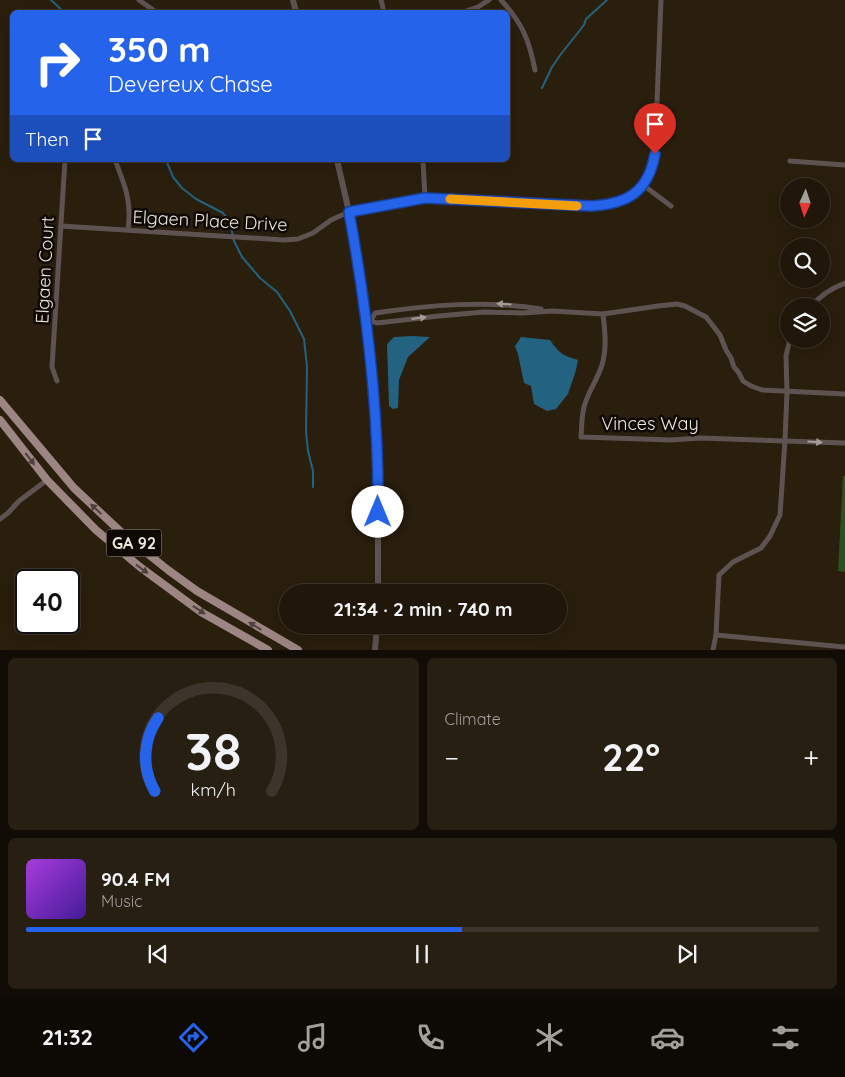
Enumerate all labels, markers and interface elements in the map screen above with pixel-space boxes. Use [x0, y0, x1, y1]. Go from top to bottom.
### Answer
text: 350 m [108, 27, 211, 71]
icon: right [25, 30, 90, 95]
text: Devereux Chase [108, 70, 273, 98]
pin [634, 103, 676, 154]
icon: arrive [641, 110, 669, 138]
icon: arrive [79, 125, 107, 153]
text: Then [25, 127, 69, 151]
north arrow [780, 178, 830, 228]
map controls [780, 178, 830, 348]
street label: Elgaen Place Drive [132, 205, 288, 236]
street label: Elgaen Court [30, 216, 59, 324]
button: search [780, 238, 830, 288]
button: layers [780, 298, 830, 348]
one-way arrow [495, 300, 511, 308]
one-way arrow [411, 314, 427, 322]
street label: Vinces Way [601, 412, 699, 435]
one-way arrow [807, 438, 823, 446]
one-way arrow [25, 452, 36, 465]
position arrow [351, 485, 403, 537]
one-way arrow [91, 503, 103, 515]
road number: GA 92 [106, 530, 162, 556]
one-way arrow [135, 563, 148, 574]
speed limit sign: 40 [15, 569, 80, 634]
text: 21:34 · 2 min · 740 m [333, 597, 513, 621]
one-way arrow [193, 605, 206, 615]
one-way arrow [249, 621, 262, 630]
text: Climate [445, 709, 501, 729]
text: 38 [185, 718, 241, 783]
text: 22° [602, 733, 660, 781]
text: − [445, 740, 459, 775]
text: + [803, 740, 819, 775]
text: km/h [191, 778, 236, 800]
text: 90.4 FM [101, 867, 170, 891]
text: Music [101, 891, 143, 911]
icon: previous [144, 940, 172, 968]
icon: pause [408, 940, 436, 968]
icon: next [673, 940, 701, 968]
icon: directions [176, 1020, 211, 1055]
icon: music [295, 1020, 330, 1055]
icon: phone [413, 1020, 448, 1055]
icon: climate [532, 1020, 567, 1055]
icon: car [650, 1020, 685, 1055]
icon: filters [768, 1020, 803, 1055]
text: 21:32 [42, 1023, 93, 1051]

